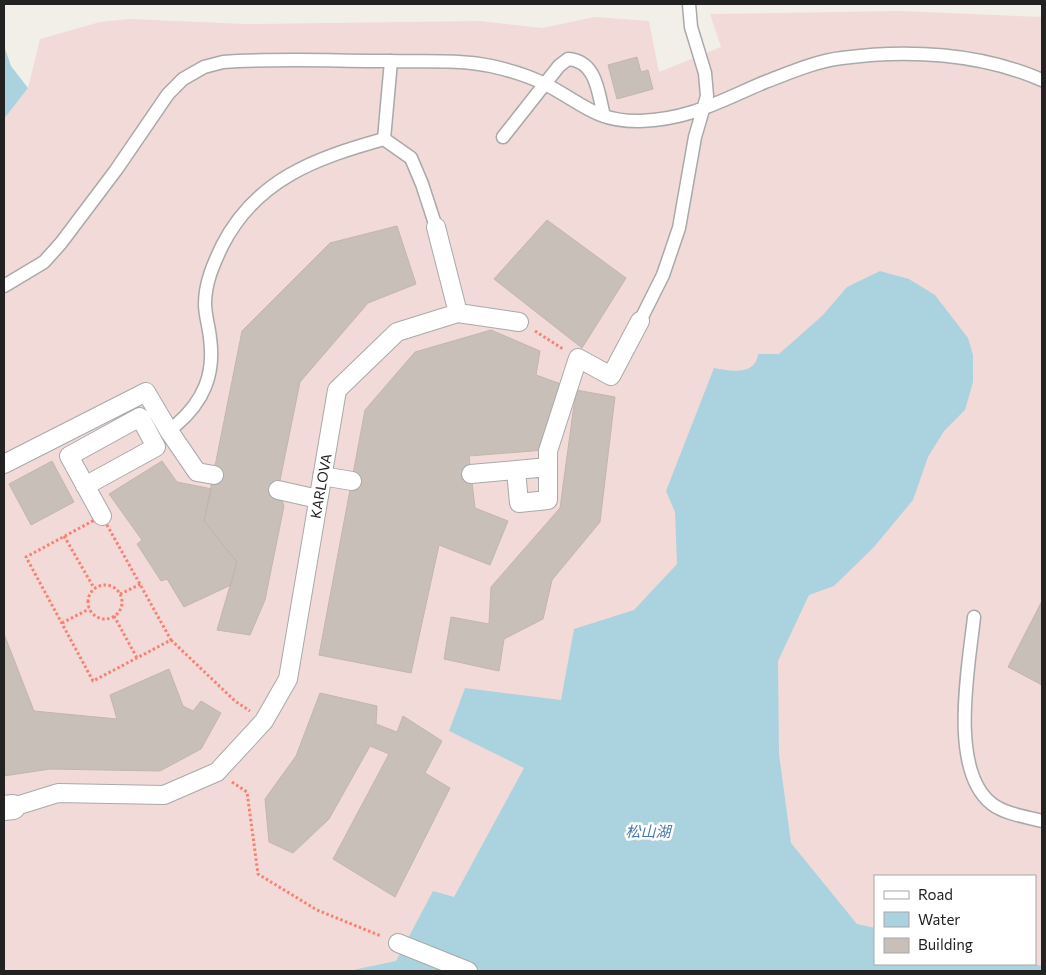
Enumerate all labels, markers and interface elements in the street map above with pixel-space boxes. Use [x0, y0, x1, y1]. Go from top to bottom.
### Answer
street label: KARLOVA [306, 452, 335, 520]
water label: 松山湖 [625, 822, 672, 840]
legend [874, 875, 1036, 965]
text: Road [918, 885, 953, 903]
text: Water [918, 910, 960, 928]
text: Building [918, 935, 973, 953]

